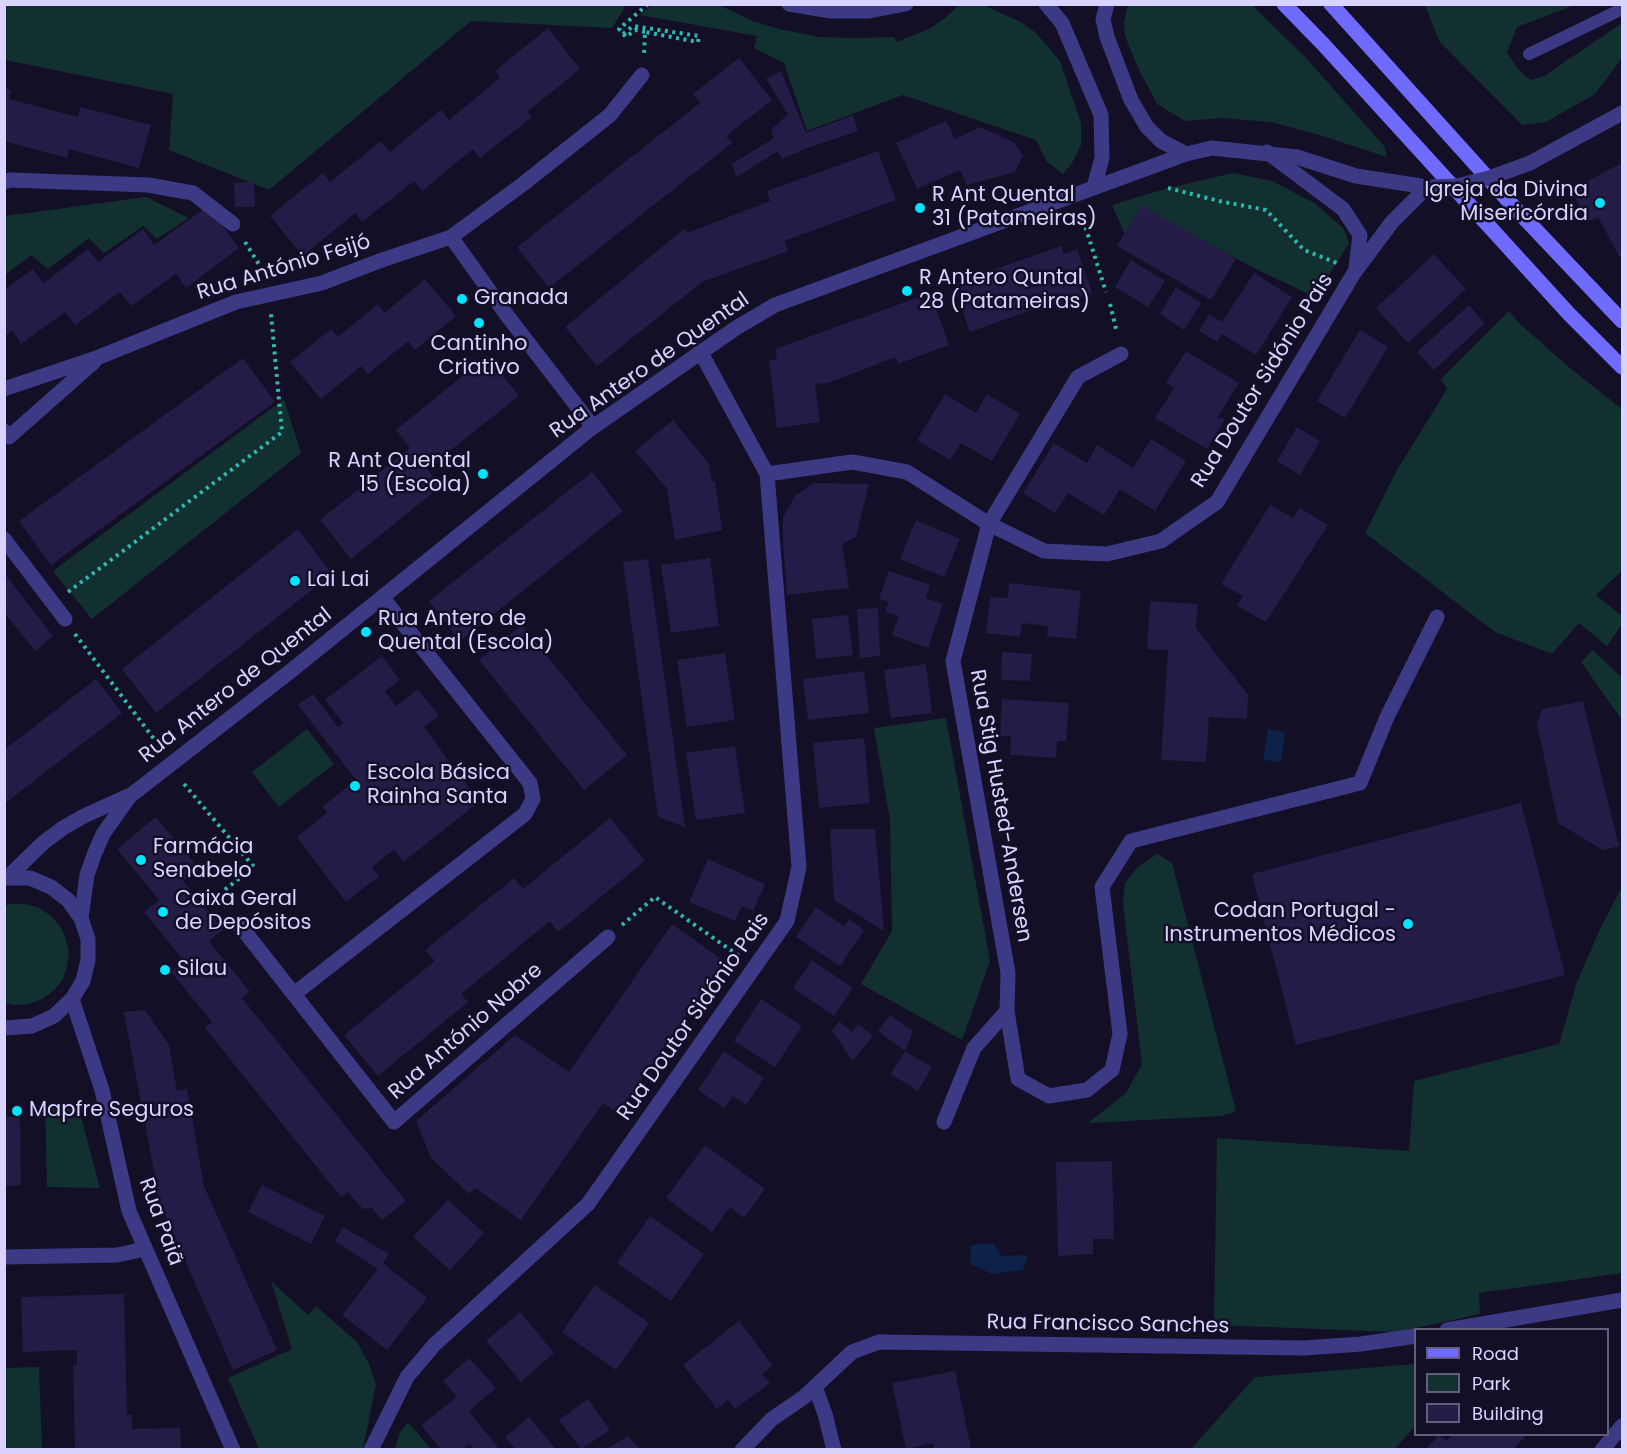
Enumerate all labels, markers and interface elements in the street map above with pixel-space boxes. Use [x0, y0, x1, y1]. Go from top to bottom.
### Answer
place label: Igreja da Divina Misericórdia [1424, 178, 1588, 228]
place label: R Ant Quental 31 (Patameiras) [932, 183, 1097, 233]
marker: Igreja da Divina Misericórdia [1593, 196, 1607, 210]
marker: R Ant Quental 31 (Patameiras) [913, 201, 927, 215]
street label: Rua António Feijó [194, 230, 374, 306]
place label: R Antero Quntal 28 (Patameiras) [919, 266, 1090, 316]
street label: Rua Doutor Sidónio Pais [1187, 269, 1339, 493]
marker: R Antero Quntal 28 (Patameiras) [900, 284, 914, 298]
place label: Granada [474, 286, 568, 312]
street label: Rua Antero de Quental [546, 288, 754, 444]
marker: Granada [455, 292, 469, 306]
marker: Cantinho Criativo [472, 316, 486, 330]
place label: Cantinho Criativo [431, 332, 527, 382]
place label: R Ant Quental 15 (Escola) [328, 449, 471, 499]
marker: R Ant Quental 15 (Escola) [476, 467, 490, 481]
place label: Lai Lai [307, 568, 369, 594]
marker: Lai Lai [288, 574, 302, 588]
street label: Rua Antero de Quental [135, 603, 337, 769]
place label: Rua Antero de Quental (Escola) [378, 607, 553, 657]
marker: Rua Antero de Quental (Escola) [359, 625, 373, 639]
street label: Rua Stig Husted-Andersen [964, 668, 1036, 944]
place label: Escola Básica Rainha Santa [367, 761, 510, 811]
marker: Escola Básica Rainha Santa [348, 779, 362, 793]
place label: Farmácia Senabelo [153, 835, 254, 885]
marker: Farmácia Senabelo [134, 853, 148, 867]
place label: Caixa Geral de Depósitos [175, 887, 311, 937]
place label: Codan Portugal - Instrumentos Médicos [1164, 899, 1396, 949]
marker: Caixa Geral de Depósitos [156, 905, 170, 919]
street label: Rua Doutor Sidónio Pais [613, 908, 775, 1126]
marker: Codan Portugal - Instrumentos Médicos [1401, 917, 1415, 931]
place label: Silau [177, 957, 227, 983]
street label: Rua António Nobre [384, 958, 548, 1106]
marker: Silau [158, 963, 172, 977]
place label: Mapfre Seguros [29, 1098, 194, 1124]
marker: Mapfre Seguros [10, 1104, 24, 1118]
street label: Rua Paiã [132, 1175, 188, 1269]
street label: Rua Francisco Sanches [986, 1310, 1230, 1340]
legend [1414, 1328, 1609, 1436]
text: Road [1472, 1341, 1519, 1366]
text: Park [1472, 1371, 1511, 1396]
text: Building [1472, 1401, 1544, 1426]

